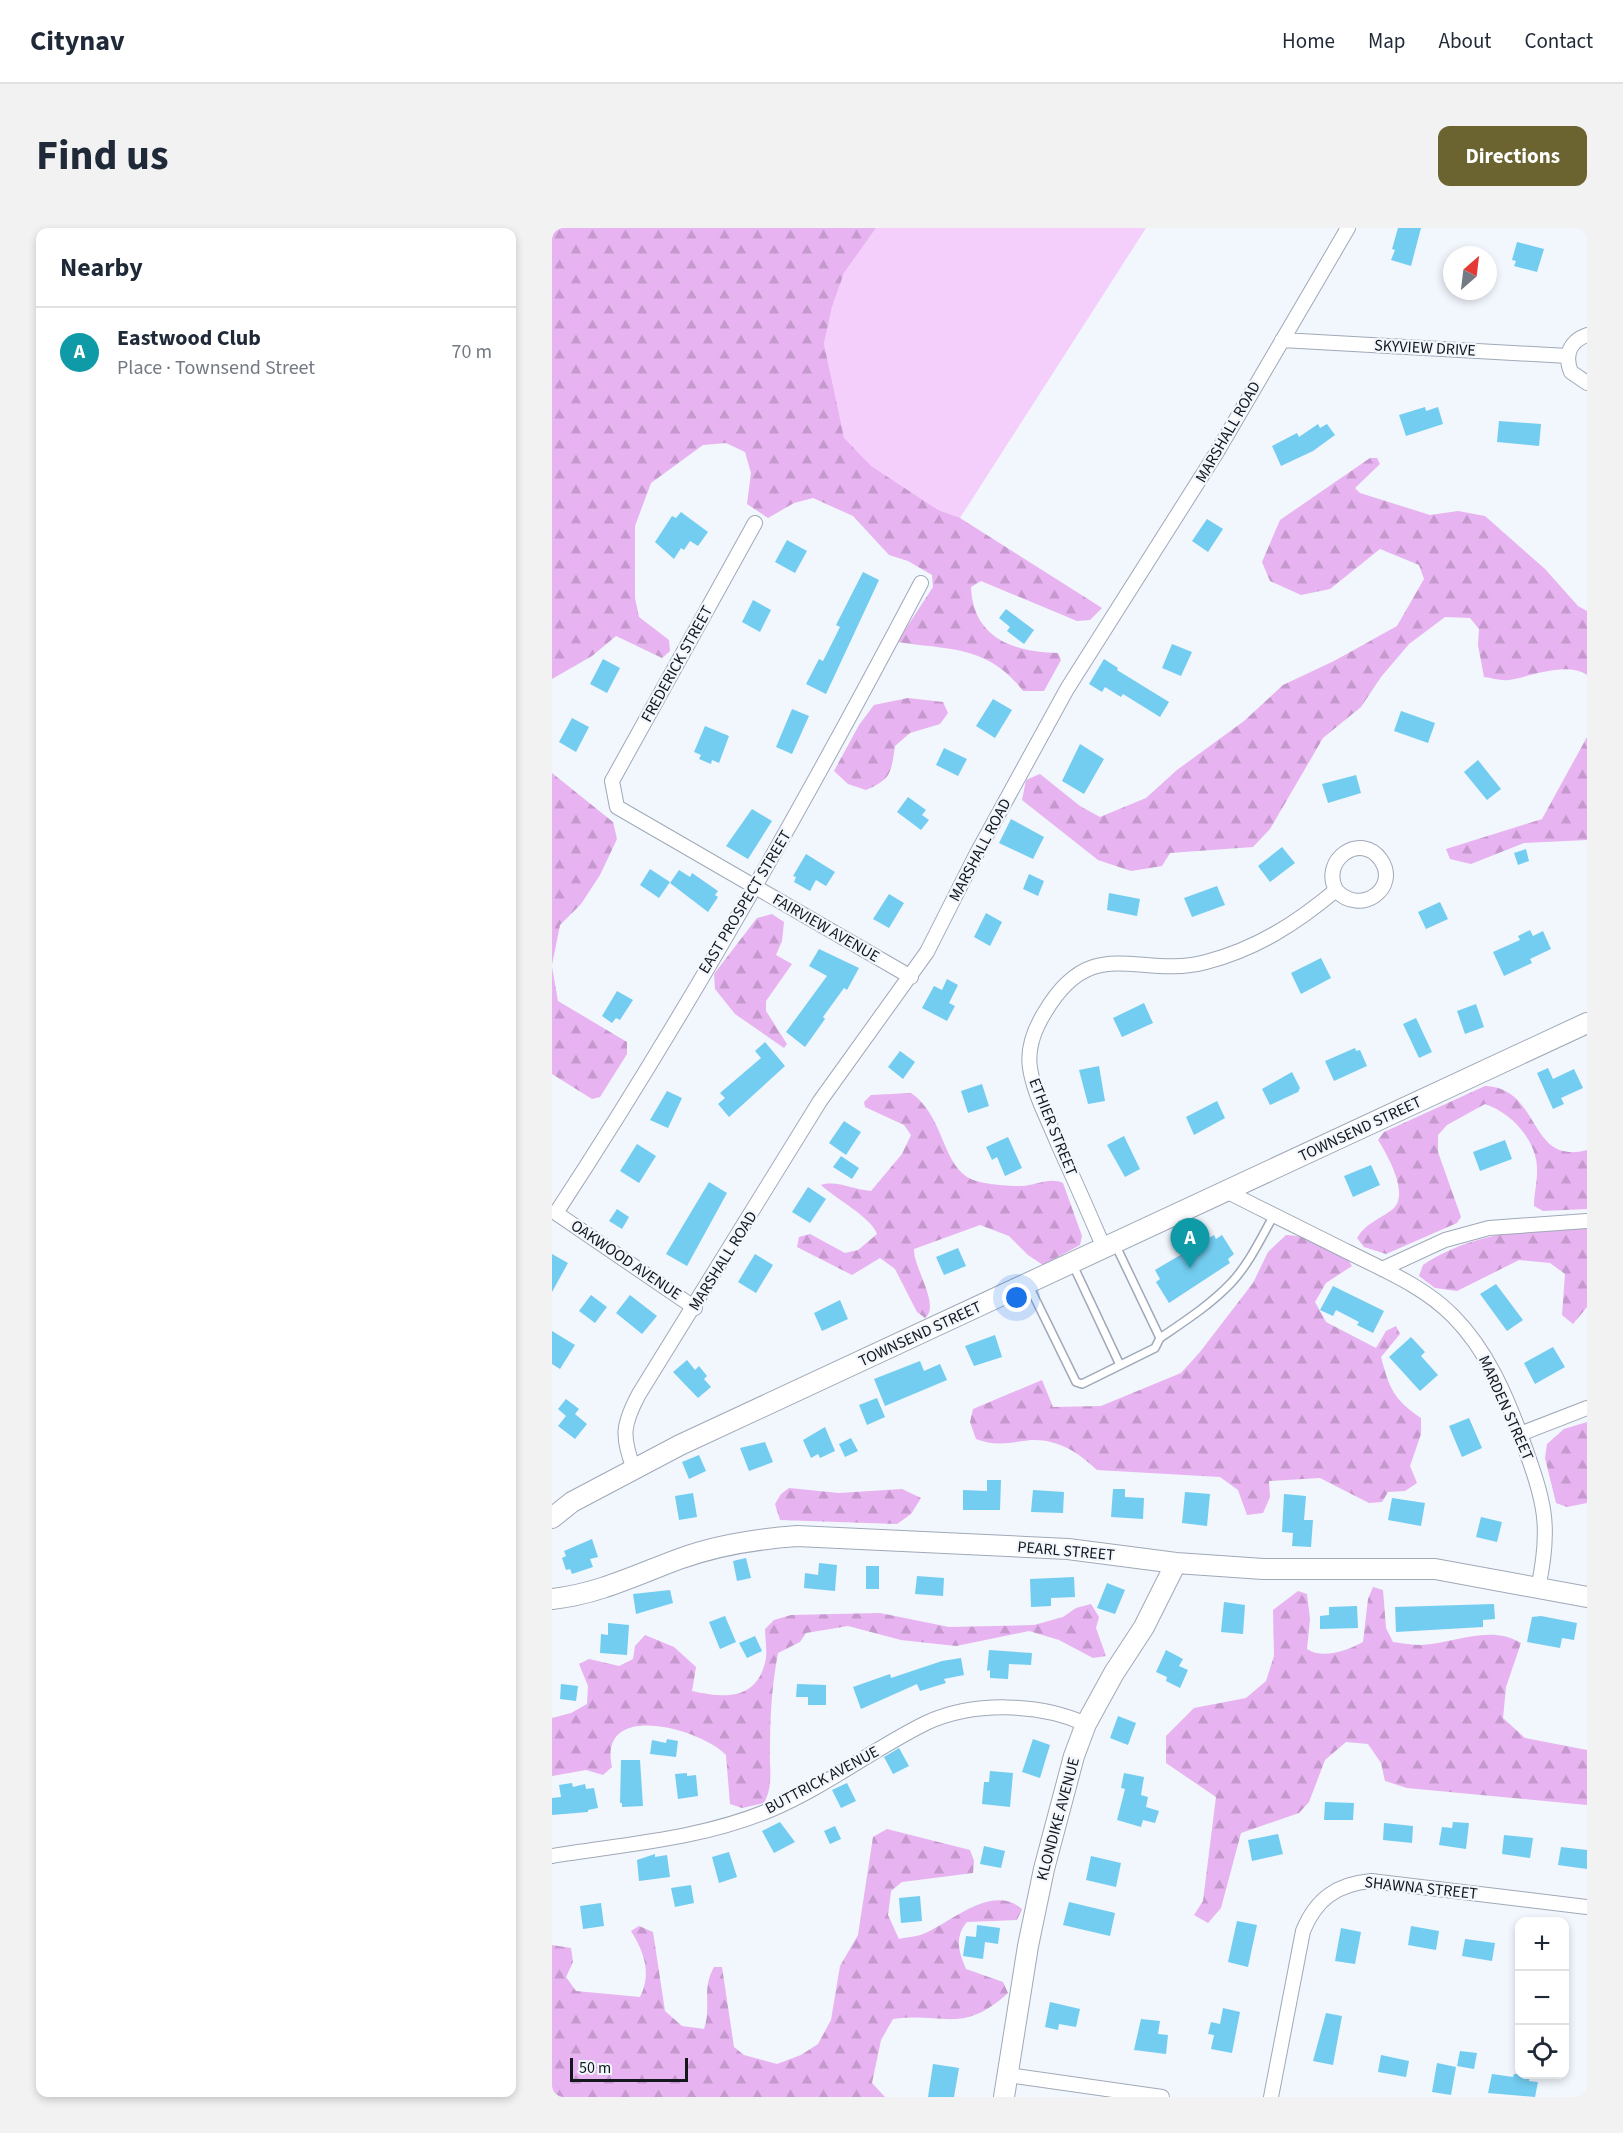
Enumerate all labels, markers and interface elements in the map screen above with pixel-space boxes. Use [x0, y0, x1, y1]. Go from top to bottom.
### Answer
text: Citynav [30, 21, 125, 61]
text: Home [1282, 26, 1335, 56]
text: Map [1368, 26, 1406, 56]
text: About [1439, 26, 1491, 56]
text: Contact [1524, 26, 1593, 56]
text: Find us [36, 126, 169, 186]
button: Directions [1438, 126, 1587, 186]
north arrow [1443, 246, 1497, 300]
text: Nearby [60, 249, 143, 286]
text: Eastwood Club [117, 322, 261, 354]
street label: SKYVIEW DRIVE [1374, 334, 1476, 362]
text: A [74, 338, 85, 366]
text: 70 m [452, 338, 492, 366]
text: Place · Townsend Street [117, 354, 315, 382]
street label: MARSHALL ROAD [1190, 377, 1266, 487]
street label: FREDERICK STREET [636, 601, 718, 726]
street label: MARSHALL ROAD [944, 794, 1016, 905]
street label: EAST PROSPECT STREET [693, 826, 797, 978]
street label: FAIRVIEW AVENUE [768, 888, 884, 968]
street label: ETHIER STREET [1023, 1075, 1083, 1180]
street label: TOWNSEND STREET [1295, 1091, 1425, 1167]
street label: MARSHALL ROAD [684, 1207, 763, 1315]
street label: OAKWOOD AVENUE [566, 1215, 686, 1305]
pin: A [1170, 1218, 1210, 1268]
your location [1002, 1283, 1031, 1312]
street label: TOWNSEND STREET [855, 1296, 985, 1372]
street label: MARDEN STREET [1473, 1352, 1539, 1464]
street label: PEARL STREET [1016, 1536, 1116, 1566]
street label: BUTTRICK AVENUE [761, 1741, 883, 1819]
street label: KLONDIKE AVENUE [1031, 1755, 1085, 1883]
street label: SHAWNA STREET [1363, 1871, 1479, 1905]
map controls [1515, 1917, 1569, 2079]
button: + [1515, 1917, 1569, 1971]
button: − [1515, 1971, 1569, 2025]
button: locate [1515, 2025, 1569, 2079]
scale bar [570, 2055, 688, 2082]
text: 50 m [579, 2057, 611, 2079]

